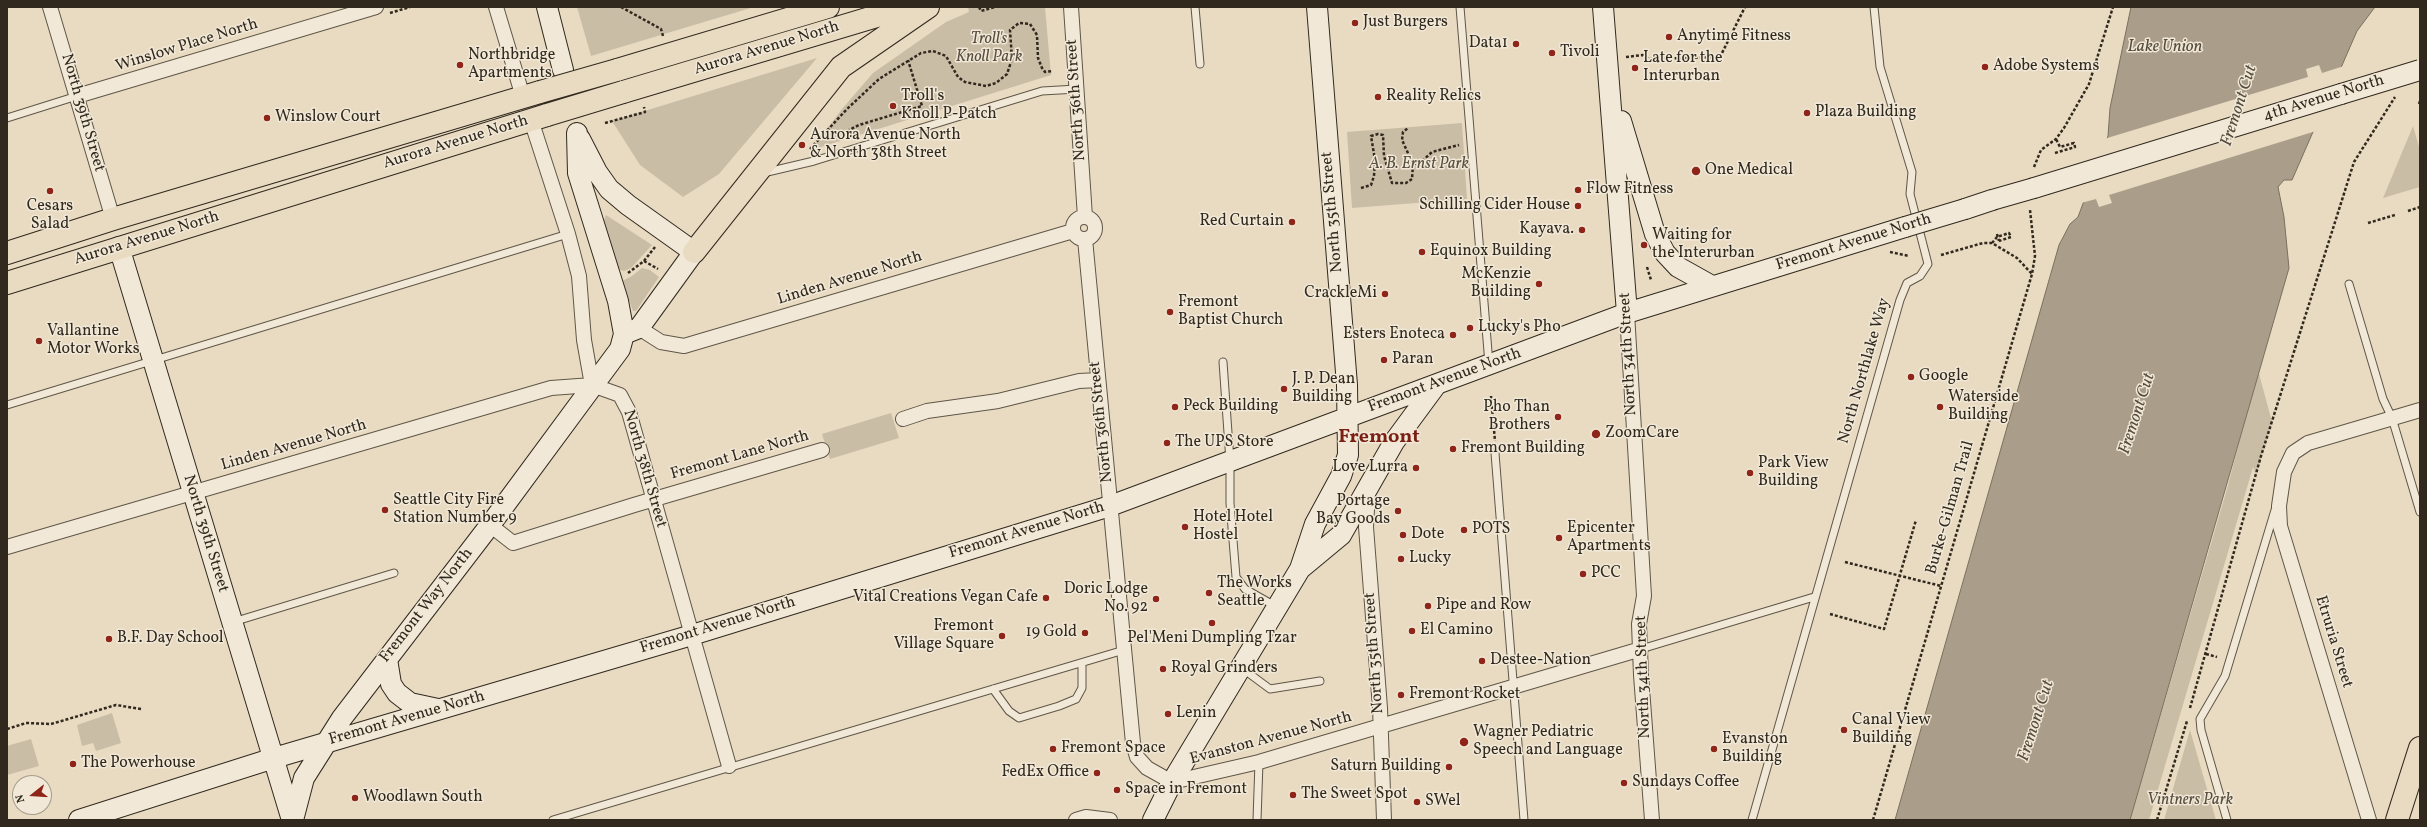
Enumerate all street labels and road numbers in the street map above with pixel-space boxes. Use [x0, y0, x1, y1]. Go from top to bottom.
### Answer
street label: Winslow Place North [114, 15, 260, 77]
street label: Aurora Avenue North [692, 18, 842, 80]
street label: North 36th Street [1063, 38, 1091, 162]
street label: North 39th Street [56, 52, 108, 174]
street label: 4th Avenue North [2261, 71, 2387, 127]
street label: Aurora Avenue North [381, 112, 531, 174]
street label: North 35th Street [1318, 151, 1348, 273]
street label: Aurora Avenue North [72, 208, 222, 270]
street label: Fremont Avenue North [1774, 210, 1934, 276]
street label: Linden Avenue North [775, 248, 925, 310]
street label: North 34th Street [1616, 292, 1642, 416]
street label: North Northlake Way [1835, 296, 1895, 446]
street label: Fremont Avenue North [1366, 344, 1524, 418]
street label: North 36th Street [1086, 360, 1118, 484]
street label: North 38th Street [618, 408, 670, 530]
street label: Linden Avenue North [219, 416, 369, 476]
street label: Fremont Lane North [668, 427, 812, 485]
street label: Burke-Gilman Trail [1923, 439, 1979, 577]
street label: North 39th Street [178, 473, 232, 595]
street label: Fremont Avenue North [947, 498, 1107, 564]
street label: Fremont Way North [376, 545, 478, 667]
street label: North 35th Street [1361, 592, 1389, 714]
street label: Fremont Avenue North [638, 593, 798, 659]
street label: Etruria Street [2310, 593, 2356, 691]
street label: North 34th Street [1632, 615, 1656, 739]
street label: Fremont Avenue North [327, 688, 487, 750]
street label: Evanston Avenue North [1188, 708, 1354, 770]

